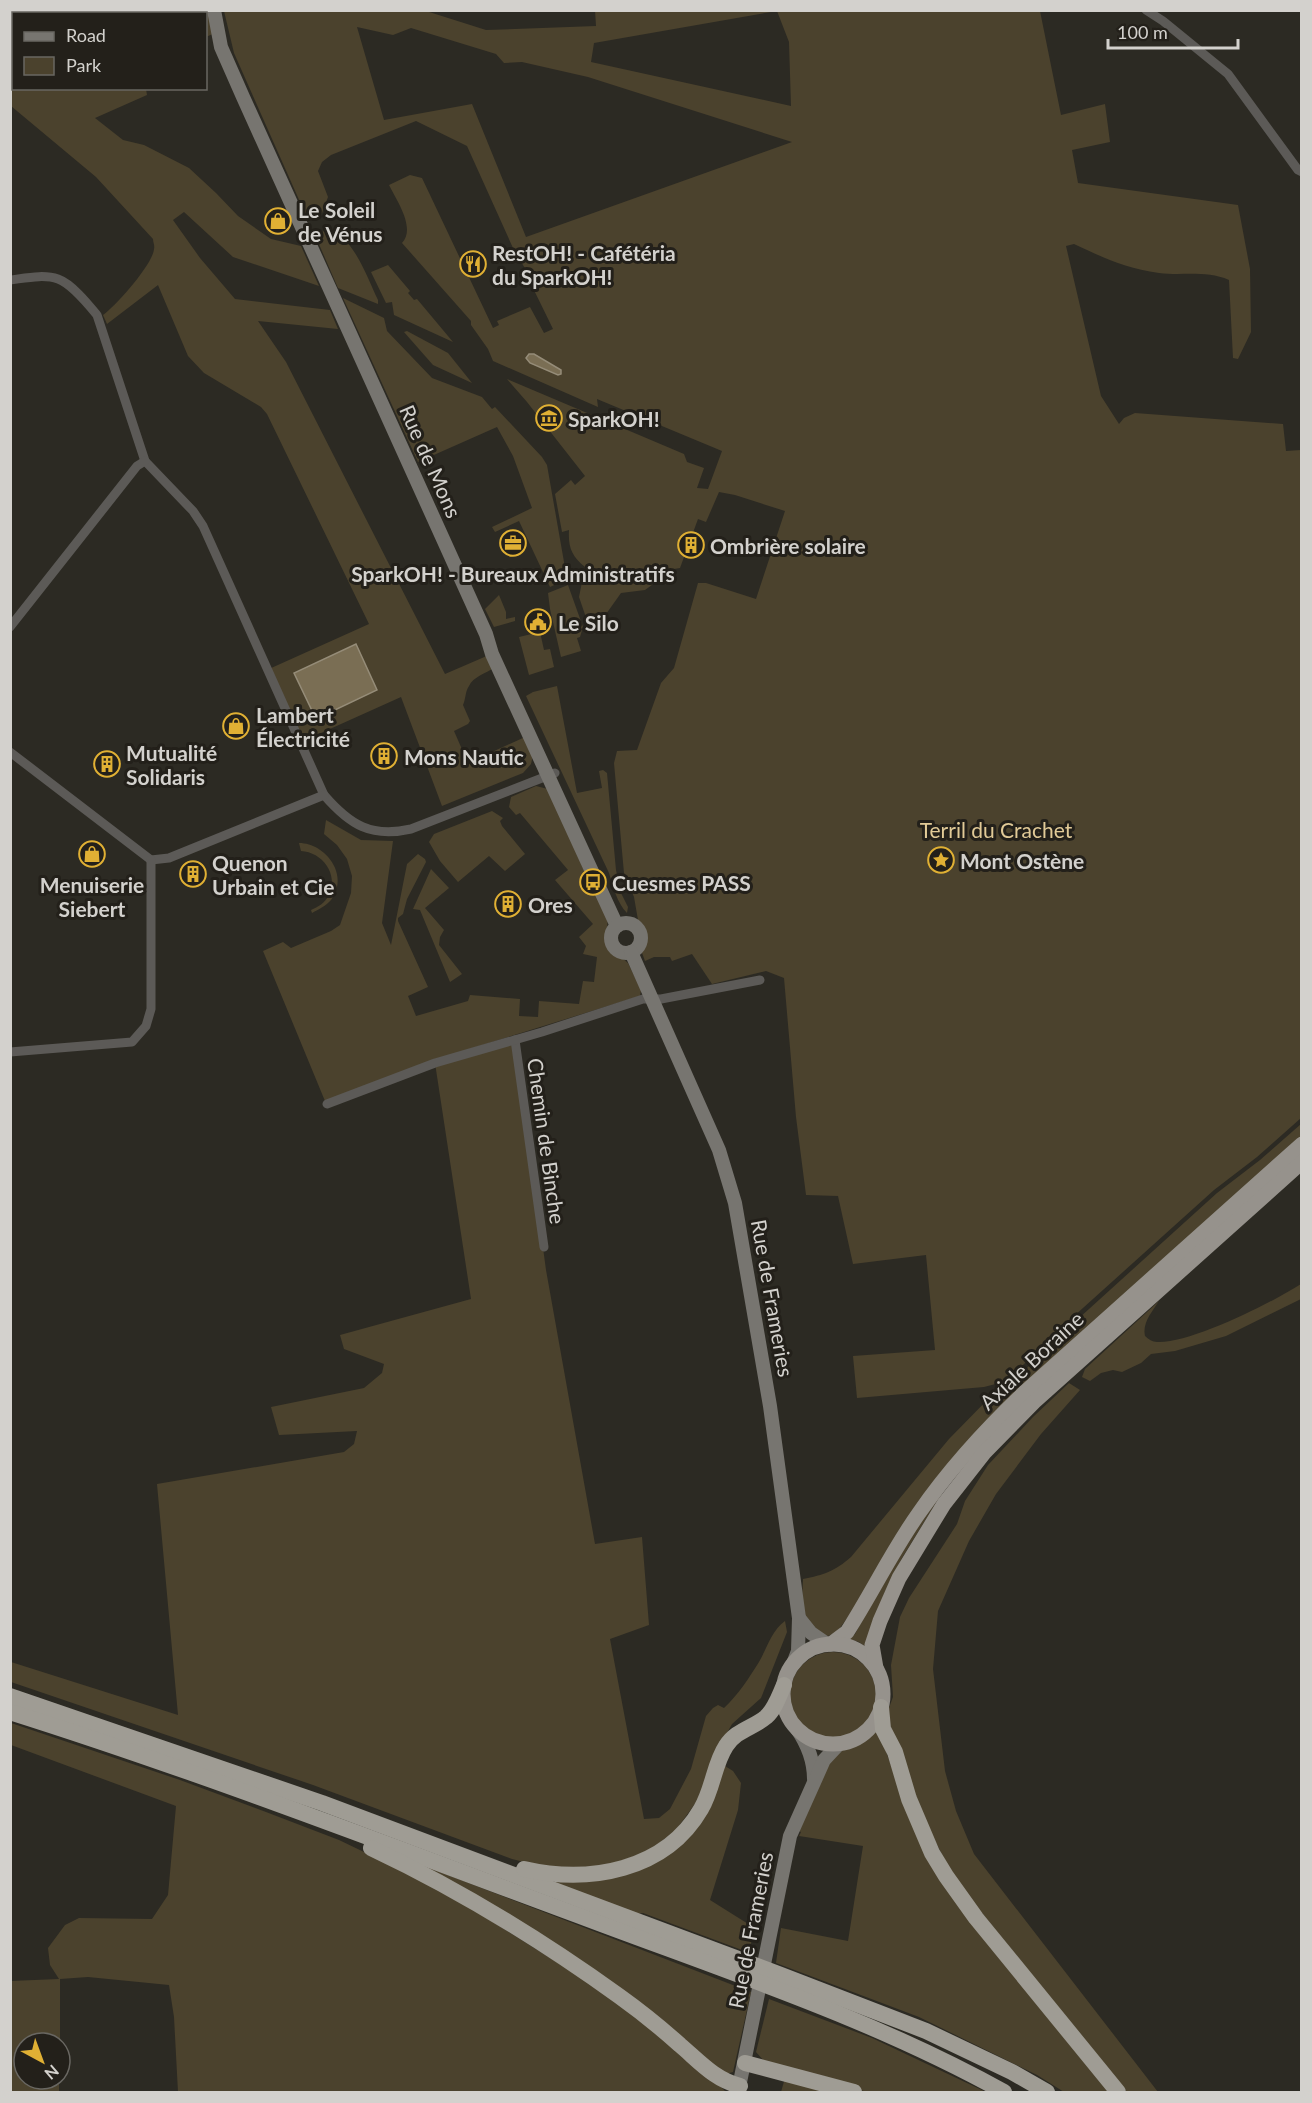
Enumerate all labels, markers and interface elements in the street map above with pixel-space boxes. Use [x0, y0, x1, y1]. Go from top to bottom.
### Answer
legend [12, 12, 207, 90]
scale bar [1108, 12, 1238, 50]
text: 100 m [1117, 21, 1168, 43]
text: Road [66, 24, 106, 46]
text: Park [66, 54, 102, 76]
place label: Le Soleil de Vénus [298, 197, 383, 246]
shop icon: Le Soleil de Vénus [263, 206, 293, 236]
place label: RestOH! - Cafétéria du SparkOH! [492, 240, 676, 289]
restaurant icon: RestOH! - Cafétéria du SparkOH! [458, 249, 488, 279]
street label: Rue de Mons [395, 401, 467, 521]
museum icon: SparkOH! [534, 403, 564, 433]
place label: SparkOH! [568, 406, 660, 431]
office icon: SparkOH! - Bureaux Administratifs [498, 528, 528, 558]
building icon: Ombrière solaire [676, 530, 706, 560]
place label: Ombrière solaire [710, 533, 866, 558]
place label: SparkOH! - Bureaux Administratifs [351, 561, 675, 586]
public building icon: Le Silo [523, 607, 553, 637]
place label: Le Silo [558, 610, 619, 635]
place label: Lambert Électricité [256, 702, 350, 751]
shop icon: Lambert Électricité [221, 711, 251, 741]
place label: Mutualité Solidaris [126, 740, 217, 789]
building icon: Mons Nautic [369, 741, 399, 771]
place label: Mons Nautic [404, 744, 524, 769]
building icon: Mutualité Solidaris [92, 749, 122, 779]
park label: Terril du Crachet [920, 817, 1073, 842]
shop icon: Menuiserie Siebert [77, 839, 107, 869]
place icon: Mont Ostène [926, 845, 956, 875]
place label: Mont Ostène [960, 848, 1084, 873]
place label: Quenon Urbain et Cie [212, 850, 334, 899]
building icon: Quenon Urbain et Cie [178, 859, 208, 889]
bus stop icon: Cuesmes PASS [578, 867, 608, 897]
place label: Cuesmes PASS [612, 870, 751, 895]
place label: Menuiserie Siebert [40, 872, 144, 921]
building icon: Ores [493, 889, 523, 919]
place label: Ores [528, 892, 573, 917]
street label: Chemin de Binche [523, 1056, 571, 1226]
street label: Rue de Frameries [747, 1217, 799, 1379]
street label: Axiale Boraine [974, 1306, 1088, 1414]
street label: Rue de Frameries [723, 1849, 777, 2011]
north arrow [12, 2031, 72, 2091]
text: N [41, 2061, 63, 2084]

